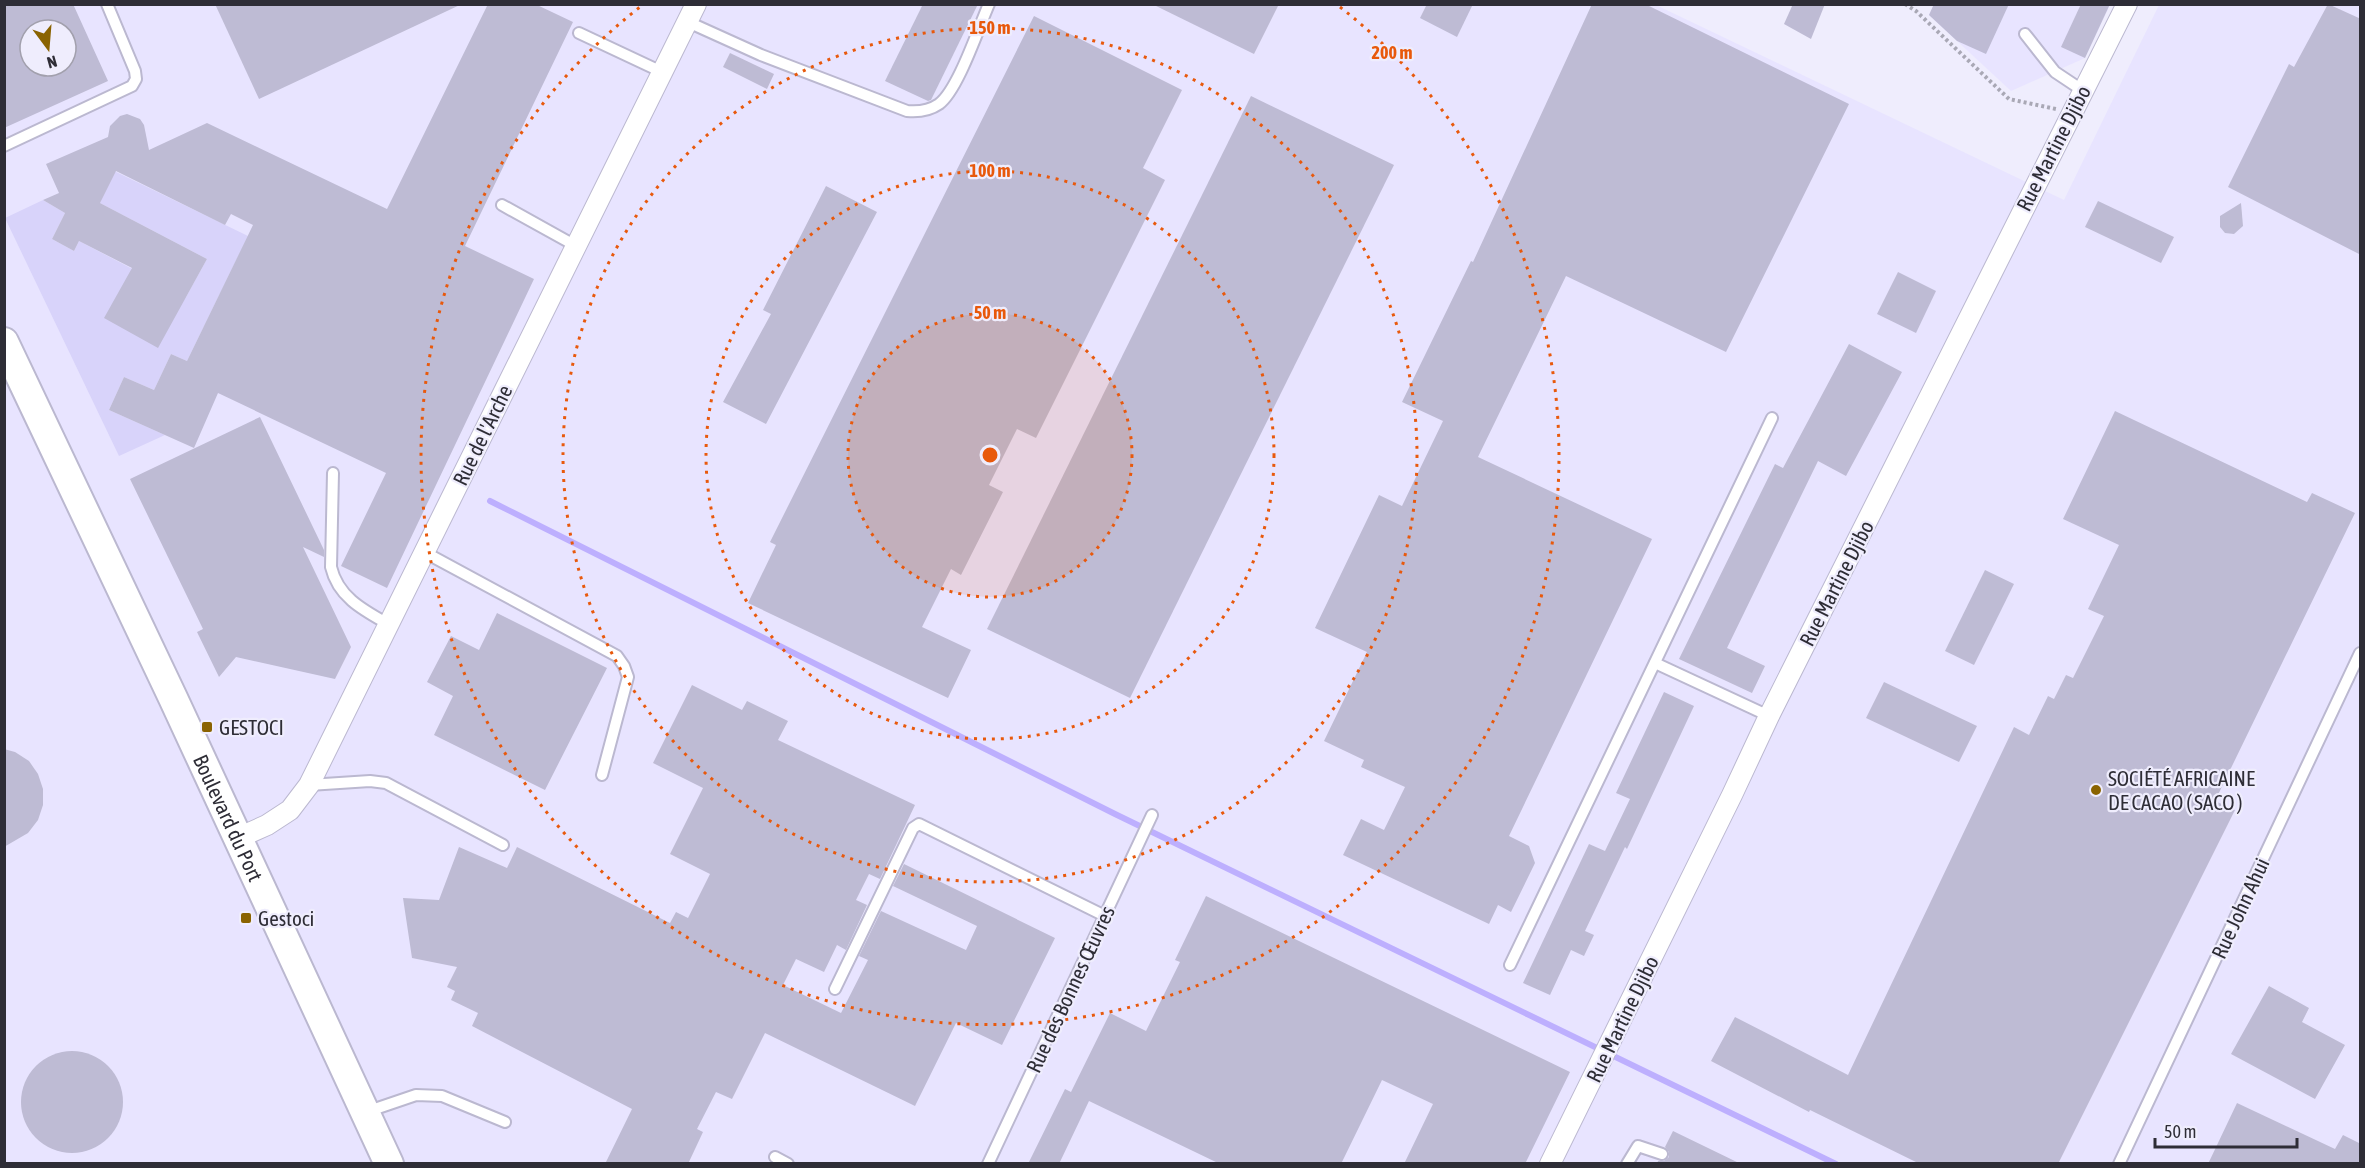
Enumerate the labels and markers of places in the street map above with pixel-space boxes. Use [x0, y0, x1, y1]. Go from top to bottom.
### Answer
centre of rings [980, 445, 1000, 465]
place label: GESTOCI [219, 715, 284, 739]
marker: GESTOCI [200, 720, 214, 734]
place label: SOCIÉTÉ AFRICAINE DE CACAO ( SACO ) [2108, 766, 2255, 814]
marker: SOCIÉTÉ AFRICAINE DE CACAO ( SACO ) [2089, 783, 2103, 797]
place label: Gestoci [258, 906, 314, 930]
marker: Gestoci [239, 911, 253, 925]

